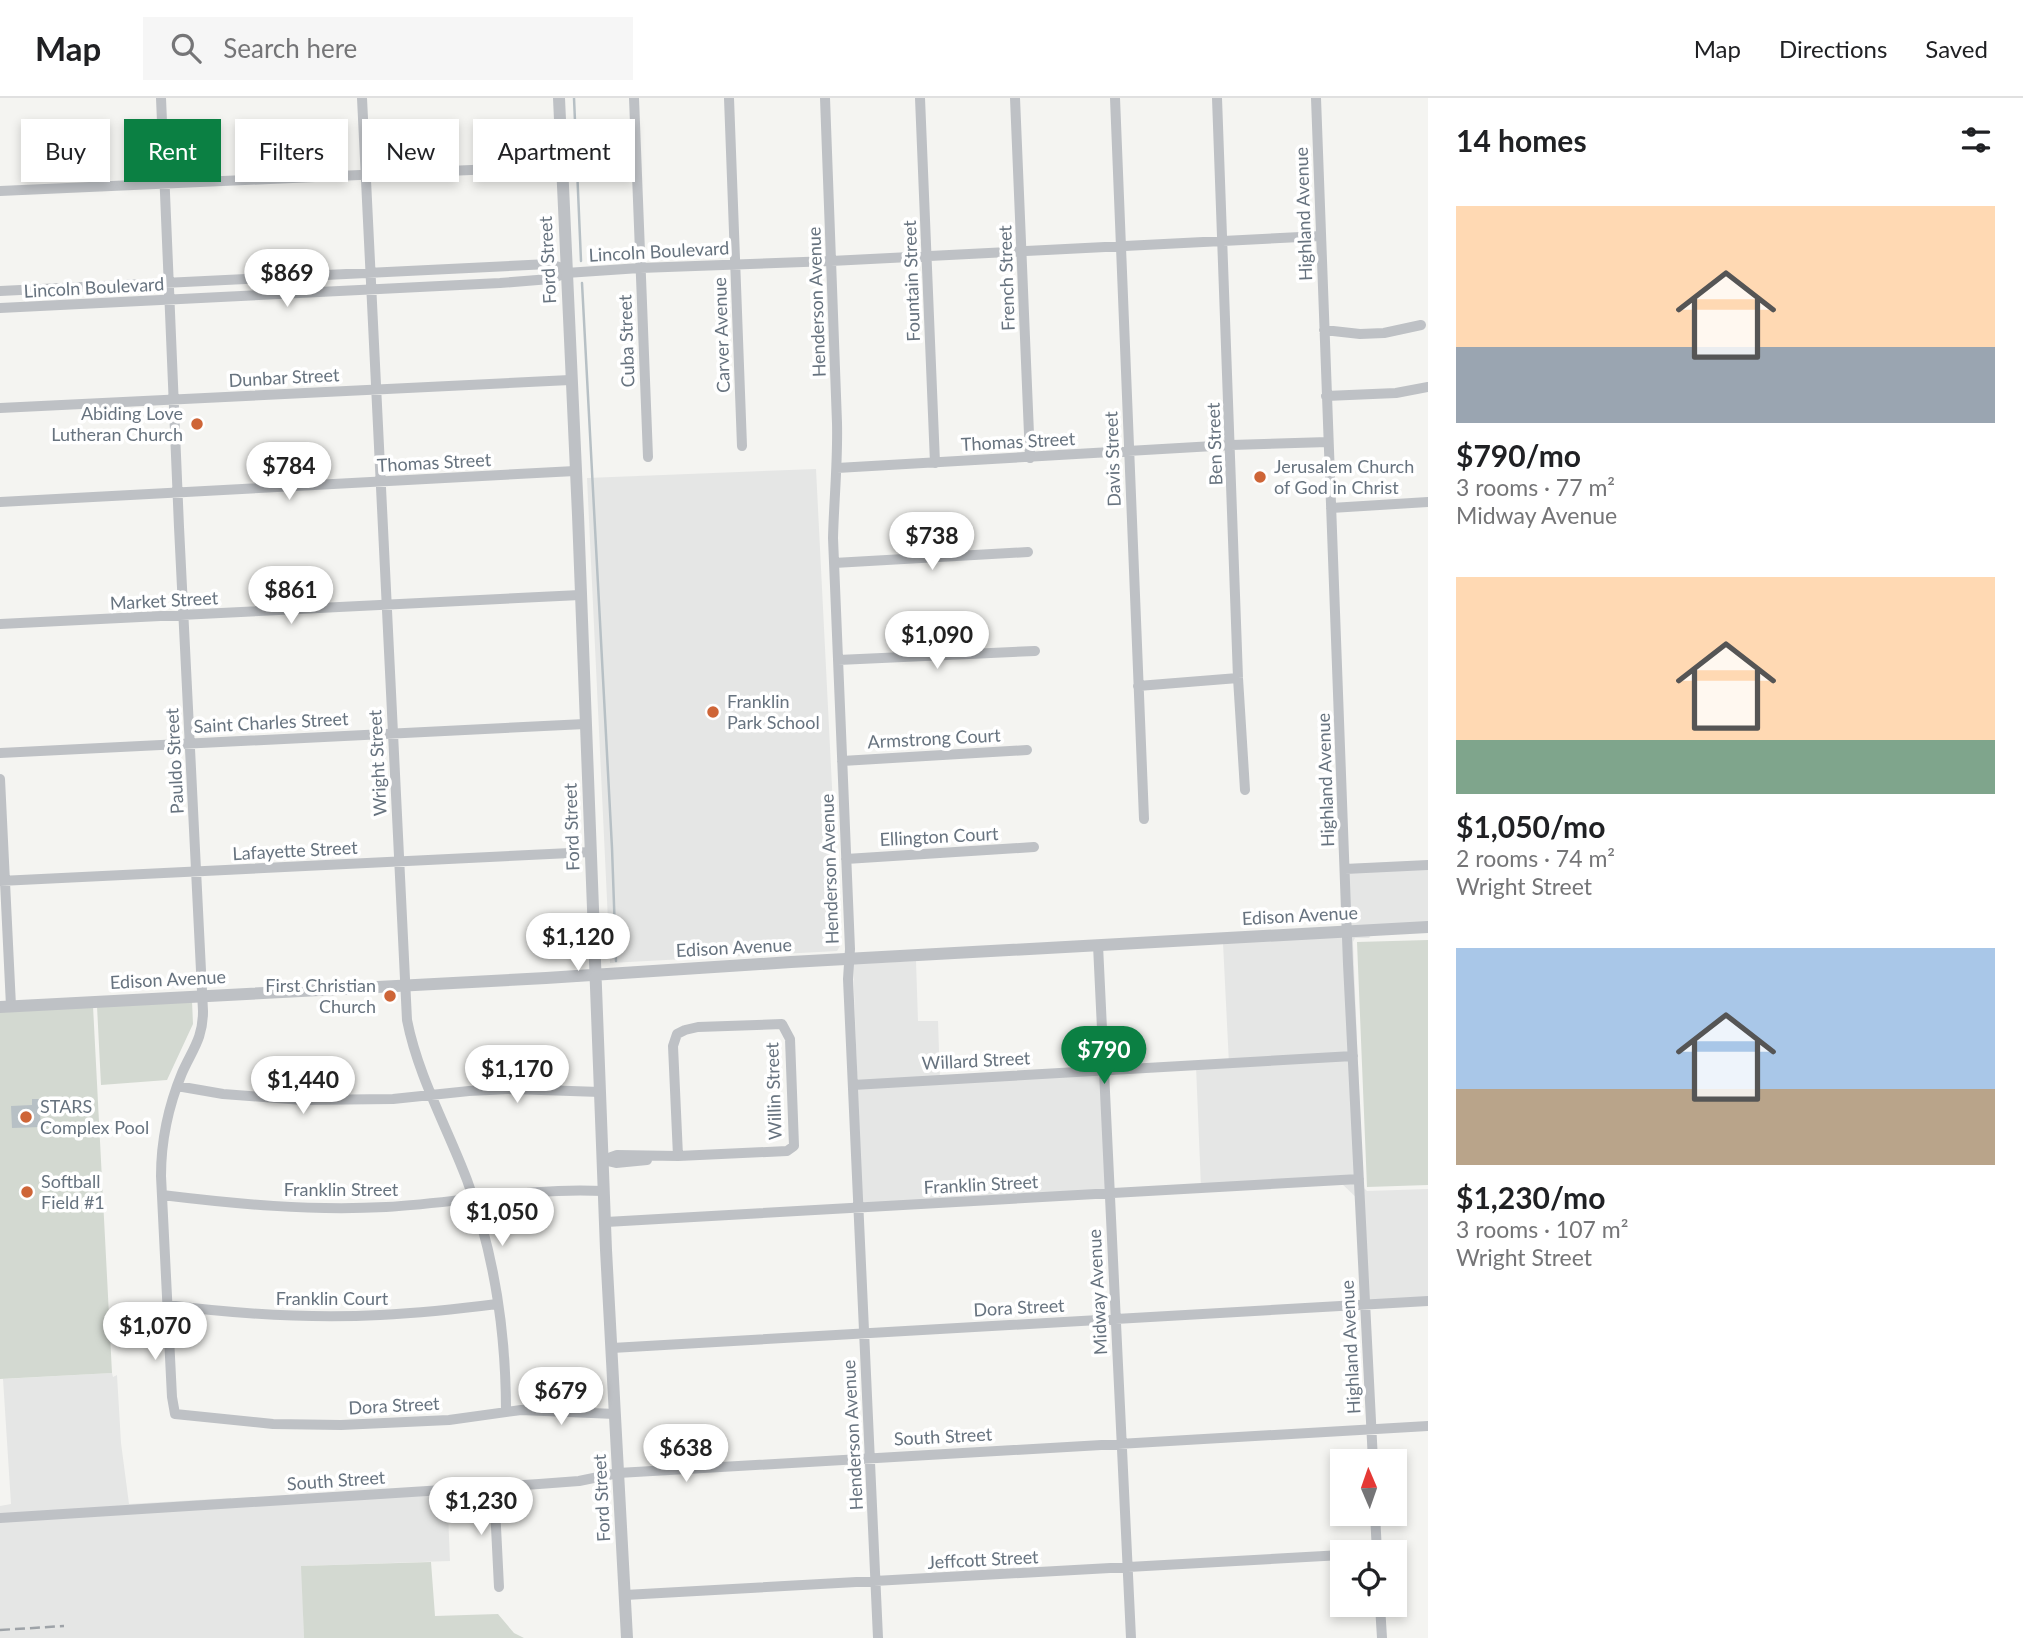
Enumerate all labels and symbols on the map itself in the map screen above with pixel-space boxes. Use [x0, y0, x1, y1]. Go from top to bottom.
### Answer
street label: Highland Avenue [1290, 147, 1316, 282]
street label: Ford Street [534, 215, 560, 305]
street label: Fountain Street [898, 219, 924, 342]
street label: French Street [993, 224, 1019, 331]
street label: Henderson Avenue [802, 226, 830, 378]
street label: Lincoln Boulevard [588, 236, 730, 266]
pin: $869 [246, 250, 328, 309]
street label: Lincoln Boulevard [23, 272, 165, 302]
street label: Carver Avenue [708, 277, 734, 393]
street label: Cuba Street [613, 294, 639, 388]
street label: Dunbar Street [228, 363, 340, 391]
place label: Abiding Love Lutheran Church [51, 402, 183, 445]
street label: Ben Street [1202, 402, 1226, 486]
street label: Davis Street [1099, 410, 1125, 507]
marker: Abiding Love Lutheran Church [189, 416, 205, 432]
street label: Thomas Street [960, 427, 1076, 455]
pin: $784 [248, 442, 330, 502]
street label: Thomas Street [376, 448, 492, 476]
place label: Jerusalem Church of God in Christ [1274, 455, 1414, 498]
marker: Jerusalem Church of God in Christ [1252, 469, 1268, 485]
pin: $738 [891, 512, 973, 572]
pin: $861 [250, 566, 332, 626]
street label: Market Street [109, 586, 219, 614]
pin: $1,090 [880, 612, 994, 671]
place label: Franklin Park School [727, 690, 820, 733]
marker: Franklin Park School [705, 704, 721, 720]
street label: Pauldo Street [160, 707, 188, 815]
street label: Saint Charles Street [193, 707, 349, 737]
street label: Wright Street [363, 709, 391, 817]
street label: Highland Avenue [1312, 713, 1338, 848]
street label: Armstrong Court [867, 724, 1002, 752]
street label: Ford Street [558, 782, 584, 871]
street label: Henderson Avenue [815, 793, 843, 945]
street label: Ellington Court [879, 822, 999, 850]
street label: Lafayette Street [232, 836, 359, 864]
street label: Edison Avenue [1241, 901, 1358, 929]
pin: $1,120 [521, 914, 635, 973]
street label: Edison Avenue [675, 933, 792, 961]
street label: Edison Avenue [109, 965, 226, 993]
place label: First Christian Church [265, 974, 376, 1017]
marker: First Christian Church [382, 988, 398, 1004]
pin: $790 [1063, 1026, 1145, 1086]
street label: Willin Street [760, 1041, 786, 1140]
pin: $1,170 [460, 1046, 574, 1105]
street label: Willard Street [921, 1046, 1031, 1074]
pin: $1,440 [246, 1056, 360, 1116]
place label: STARS Complex Pool [40, 1095, 149, 1138]
marker: STARS Complex Pool [18, 1109, 34, 1125]
place label: Softball Field #1 [41, 1170, 105, 1213]
street label: Franklin Street [923, 1170, 1039, 1198]
street label: Franklin Street [284, 1178, 399, 1200]
marker: Softball Field #1 [19, 1184, 35, 1200]
pin: $1,050 [445, 1188, 559, 1248]
street label: Midway Avenue [1083, 1228, 1111, 1356]
street label: Highland Avenue [1336, 1279, 1364, 1415]
street label: Franklin Court [276, 1287, 389, 1309]
street label: Dora Street [973, 1294, 1066, 1320]
pin: $1,070 [98, 1302, 212, 1362]
street label: Henderson Avenue [837, 1359, 867, 1511]
pin: $679 [520, 1368, 602, 1427]
street label: Dora Street [348, 1392, 441, 1418]
street label: South Street [893, 1422, 993, 1450]
pin: $638 [645, 1424, 727, 1484]
north arrow [1330, 1449, 1407, 1526]
street label: Ford Street [588, 1453, 614, 1543]
street label: South Street [286, 1466, 386, 1494]
pin: $1,230 [424, 1478, 538, 1537]
street label: Jeffcott Street [927, 1545, 1040, 1573]

